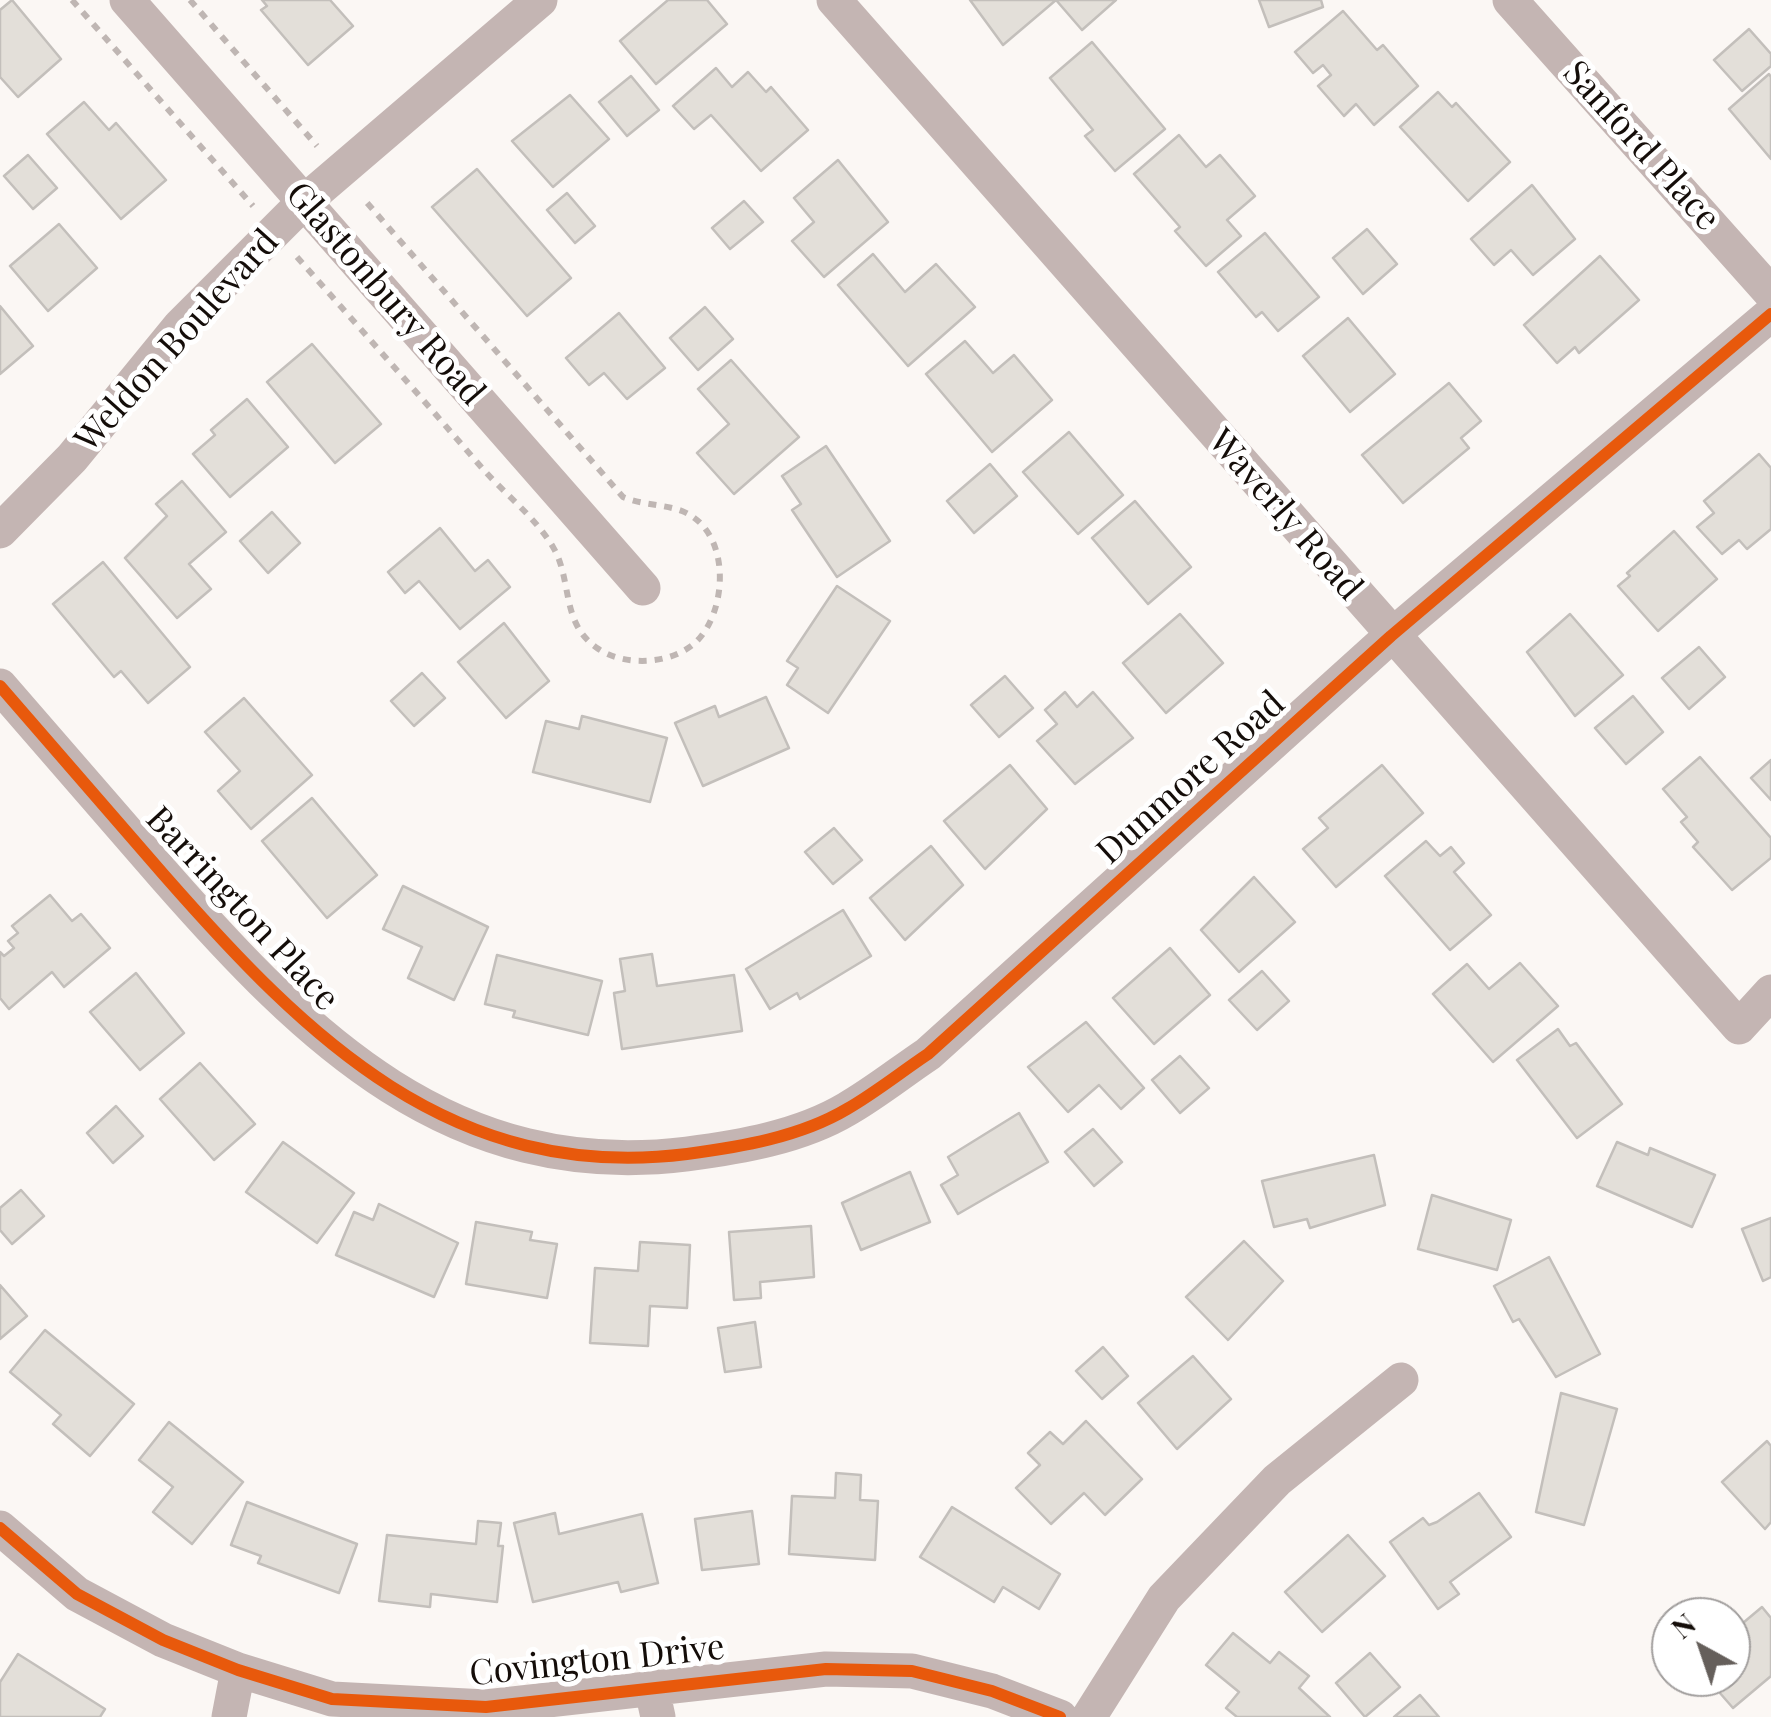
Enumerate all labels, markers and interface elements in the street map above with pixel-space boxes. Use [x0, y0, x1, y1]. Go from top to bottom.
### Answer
street label: Sanford Place [1554, 53, 1728, 239]
street label: Glastonbury Road [277, 174, 493, 414]
street label: Weldon Boulevard [66, 221, 288, 461]
street label: Waverly Road [1199, 421, 1371, 609]
street label: Dunmore Road [1089, 683, 1293, 873]
street label: Barrington Place [137, 798, 347, 1020]
north arrow [1651, 1597, 1751, 1697]
text: N [1663, 1604, 1702, 1646]
street label: Covington Drive [467, 1627, 727, 1695]

